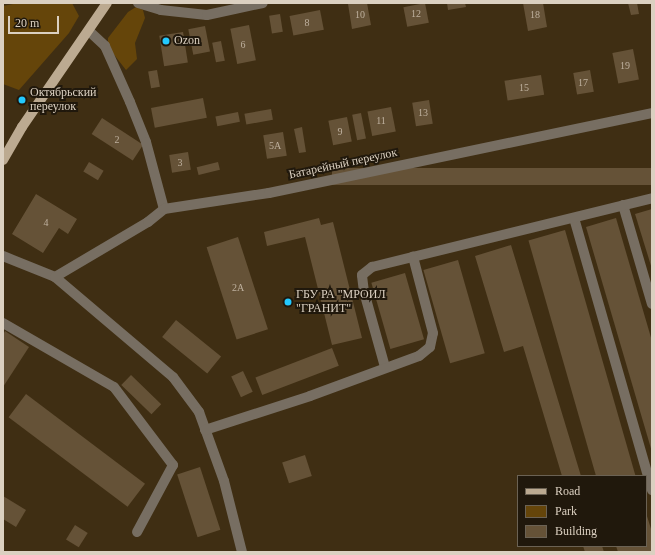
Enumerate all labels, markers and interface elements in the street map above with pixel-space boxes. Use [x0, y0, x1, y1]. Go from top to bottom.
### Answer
scale bar [10, 8, 61, 34]
house number: 12 [411, 8, 421, 20]
house number: 10 [355, 9, 365, 21]
house number: 18 [530, 9, 540, 21]
text: 20 m [15, 16, 39, 30]
house number: 8 [304, 17, 310, 29]
place label: Ozon [174, 34, 200, 48]
marker: Ozon [161, 36, 171, 46]
house number: 6 [240, 39, 246, 51]
house number: 19 [620, 60, 630, 72]
house number: 17 [578, 77, 588, 89]
house number: 15 [519, 82, 529, 94]
place label: Октябрьский переулок [30, 86, 97, 114]
marker: Октябрьский переулок [17, 95, 27, 105]
house number: 13 [418, 107, 428, 119]
house number: 11 [376, 115, 386, 127]
house number: 9 [338, 126, 342, 138]
house number: 2 [114, 134, 120, 146]
house number: 5А [269, 140, 281, 152]
street label: Батарейный переулок [288, 145, 398, 183]
house number: 3 [178, 157, 182, 169]
house number: 4 [44, 217, 48, 229]
house number: 2А [232, 282, 244, 294]
place label: ГБУ РА "МРОИЛ "ГРАНИТ" [296, 288, 386, 316]
marker: ГБУ РА "МРОИЛ "ГРАНИТ" [283, 297, 293, 307]
legend [517, 475, 647, 547]
text: Road [555, 484, 580, 498]
text: Park [555, 504, 577, 518]
text: Building [555, 524, 597, 538]

